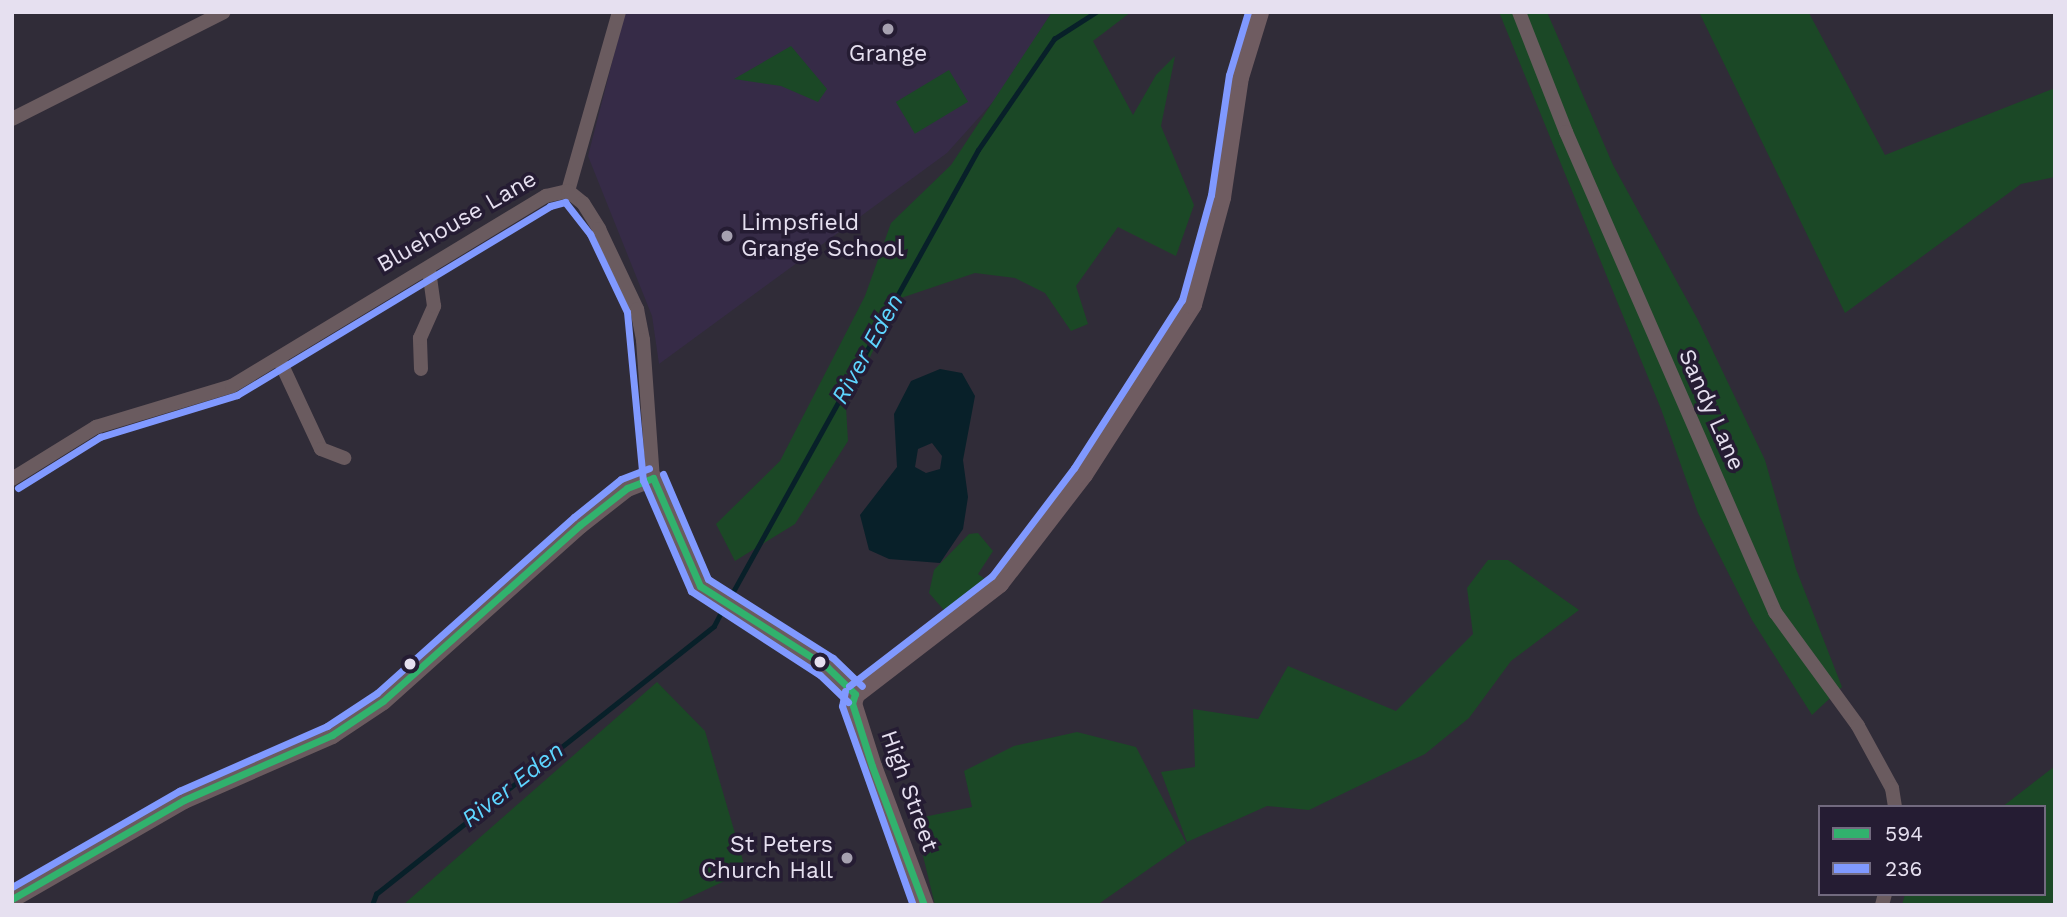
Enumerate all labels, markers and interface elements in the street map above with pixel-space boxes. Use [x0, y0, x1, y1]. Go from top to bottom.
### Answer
marker: Grange [880, 21, 896, 37]
place label: Grange [849, 40, 927, 68]
street label: Bluehouse Lane [372, 165, 542, 279]
place label: Limpsfield Grange School [741, 209, 904, 263]
marker: Limpsfield Grange School [719, 228, 735, 244]
water label: River Eden [826, 289, 910, 409]
street label: Sandy Lane [1672, 345, 1750, 475]
unlabelled marker [813, 655, 827, 669]
unlabelled marker [403, 657, 417, 671]
street label: High Street [874, 727, 944, 855]
water label: River Eden [456, 736, 570, 834]
legend [1818, 805, 2046, 896]
text: 594 [1885, 821, 1923, 846]
place label: St Peters Church Hall [701, 831, 833, 885]
marker: St Peters Church Hall [839, 850, 855, 866]
text: 236 [1885, 856, 1922, 881]

